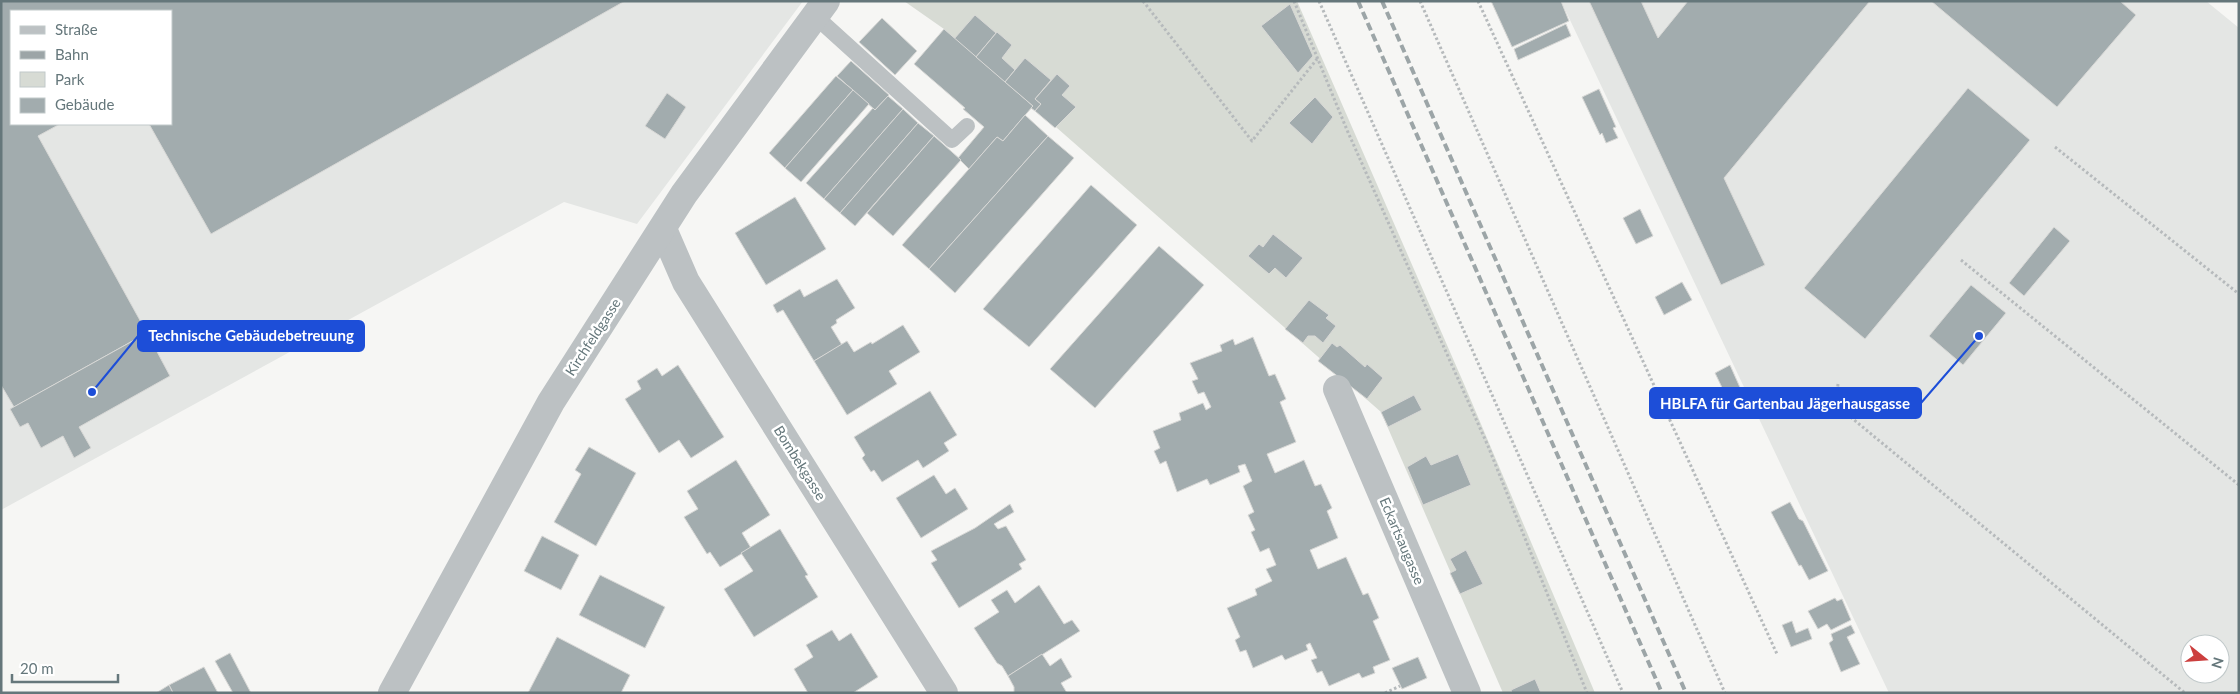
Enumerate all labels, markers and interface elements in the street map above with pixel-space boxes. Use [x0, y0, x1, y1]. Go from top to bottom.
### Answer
legend [10, 10, 172, 125]
text: Straße [55, 20, 98, 38]
text: Bahn [55, 45, 89, 63]
text: Park [55, 70, 85, 88]
text: Gebäude [55, 95, 114, 113]
street label: Kirchfeldgasse [561, 295, 624, 379]
callout: Technische Gebäudebetreuung [138, 321, 364, 351]
text: Technische Gebäudebetreuung [148, 326, 354, 344]
callout: HBLFA für Gartenbau Jägerhausgasse [1650, 388, 1921, 418]
text: HBLFA für Gartenbau Jägerhausgasse [1660, 394, 1910, 412]
street label: Bombekgasse [771, 422, 830, 503]
street label: Eckartsaugasse [1376, 495, 1428, 587]
north arrow [2180, 634, 2230, 684]
scale bar [12, 652, 119, 684]
text: N [2208, 655, 2228, 671]
text: 20 m [20, 659, 54, 677]

